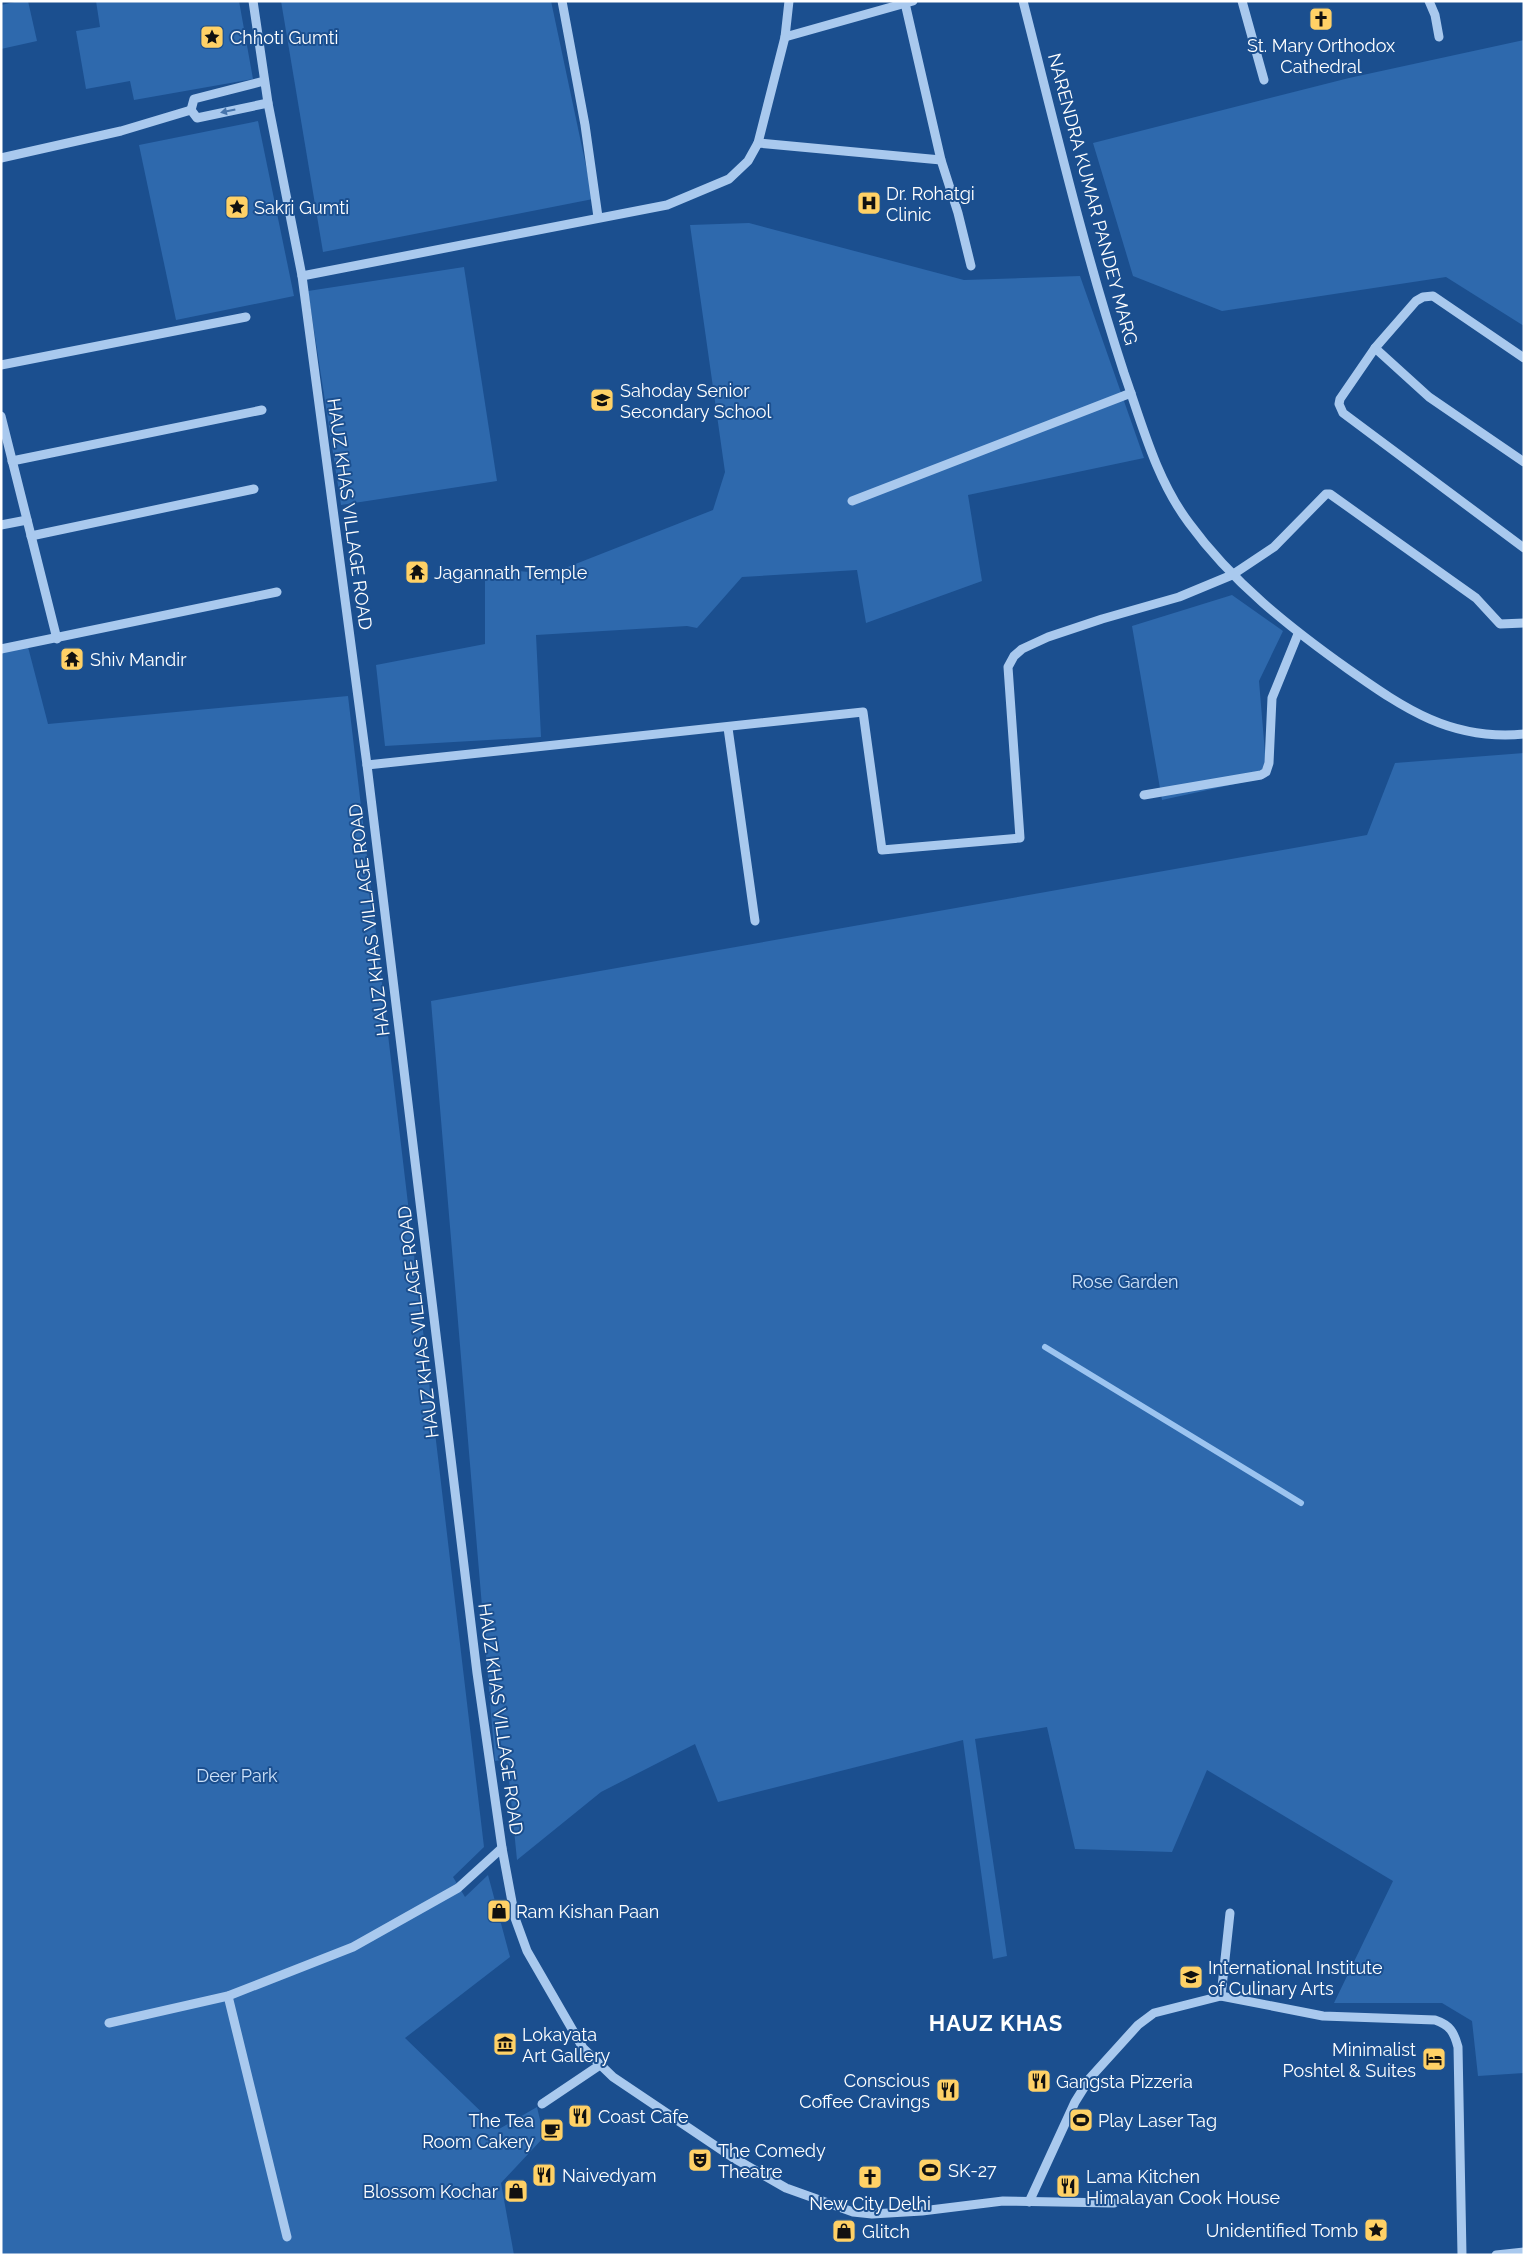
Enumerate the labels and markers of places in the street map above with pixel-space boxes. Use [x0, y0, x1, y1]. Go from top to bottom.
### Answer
church icon: St. Mary Orthodox Cathedral [1308, 6, 1334, 32]
place icon: Chhoti Gumti [199, 24, 225, 50]
place label: Chhoti Gumti [230, 27, 338, 48]
place label: St. Mary Orthodox Cathedral [1247, 35, 1395, 77]
place label: Dr. Rohatgi Clinic [886, 183, 975, 225]
hospital icon: Dr. Rohatgi Clinic [856, 190, 882, 216]
place icon: Sakri Gumti [224, 194, 250, 220]
place label: Sakri Gumti [254, 197, 349, 218]
place label: Sahoday Senior Secondary School [620, 380, 771, 422]
school or university icon: Sahoday Senior Secondary School [589, 387, 615, 413]
temple icon: Jagannath Temple [404, 559, 430, 585]
place label: Jagannath Temple [434, 562, 588, 583]
temple icon: Shiv Mandir [59, 646, 85, 672]
place label: Shiv Mandir [90, 649, 187, 670]
shop icon: Ram Kishan Paan [486, 1898, 512, 1924]
place label: Ram Kishan Paan [516, 1901, 659, 1922]
place label: International Institute of Culinary Arts [1208, 1957, 1383, 1999]
school or university icon: International Institute of Culinary Arts [1178, 1964, 1204, 1990]
place label: Lokayata Art Gallery [522, 2024, 610, 2066]
museum icon: Lokayata Art Gallery [492, 2031, 518, 2057]
place label: Minimalist Poshtel & Suites [1283, 2039, 1416, 2081]
hotel icon: Minimalist Poshtel & Suites [1421, 2046, 1447, 2072]
restaurant icon: Gangsta Pizzeria [1026, 2068, 1052, 2094]
place label: Conscious Coffee Cravings [799, 2070, 930, 2112]
place label: Gangsta Pizzeria [1056, 2071, 1193, 2092]
restaurant icon: Conscious Coffee Cravings [935, 2077, 961, 2103]
restaurant icon: Coast Cafe [567, 2103, 593, 2129]
place label: Coast Cafe [598, 2106, 689, 2127]
sports icon: Play Laser Tag [1068, 2107, 1094, 2133]
place label: The Tea Room Cakery [422, 2110, 534, 2152]
place label: Play Laser Tag [1098, 2110, 1217, 2131]
cafe icon: The Tea Room Cakery [539, 2117, 565, 2143]
place label: The Comedy Theatre [718, 2140, 826, 2182]
theatre icon: The Comedy Theatre [687, 2147, 713, 2173]
sports icon: SK-27 [917, 2157, 943, 2183]
place label: SK-27 [948, 2160, 997, 2181]
restaurant icon: Naivedyam [531, 2162, 557, 2188]
church icon: New City Delhi [857, 2164, 883, 2190]
place label: Naivedyam [562, 2165, 656, 2186]
place label: Lama Kitchen Himalayan Cook House [1086, 2166, 1281, 2208]
restaurant icon: Lama Kitchen Himalayan Cook House [1055, 2173, 1081, 2199]
shop icon: Blossom Kochar [503, 2178, 529, 2204]
place label: Blossom Kochar [363, 2181, 499, 2202]
place label: New City Delhi [809, 2193, 931, 2214]
place icon: Unidentified Tomb [1363, 2217, 1389, 2243]
shop icon: Glitch [831, 2218, 857, 2244]
place label: Unidentified Tomb [1206, 2220, 1358, 2241]
place label: Glitch [862, 2221, 910, 2242]

